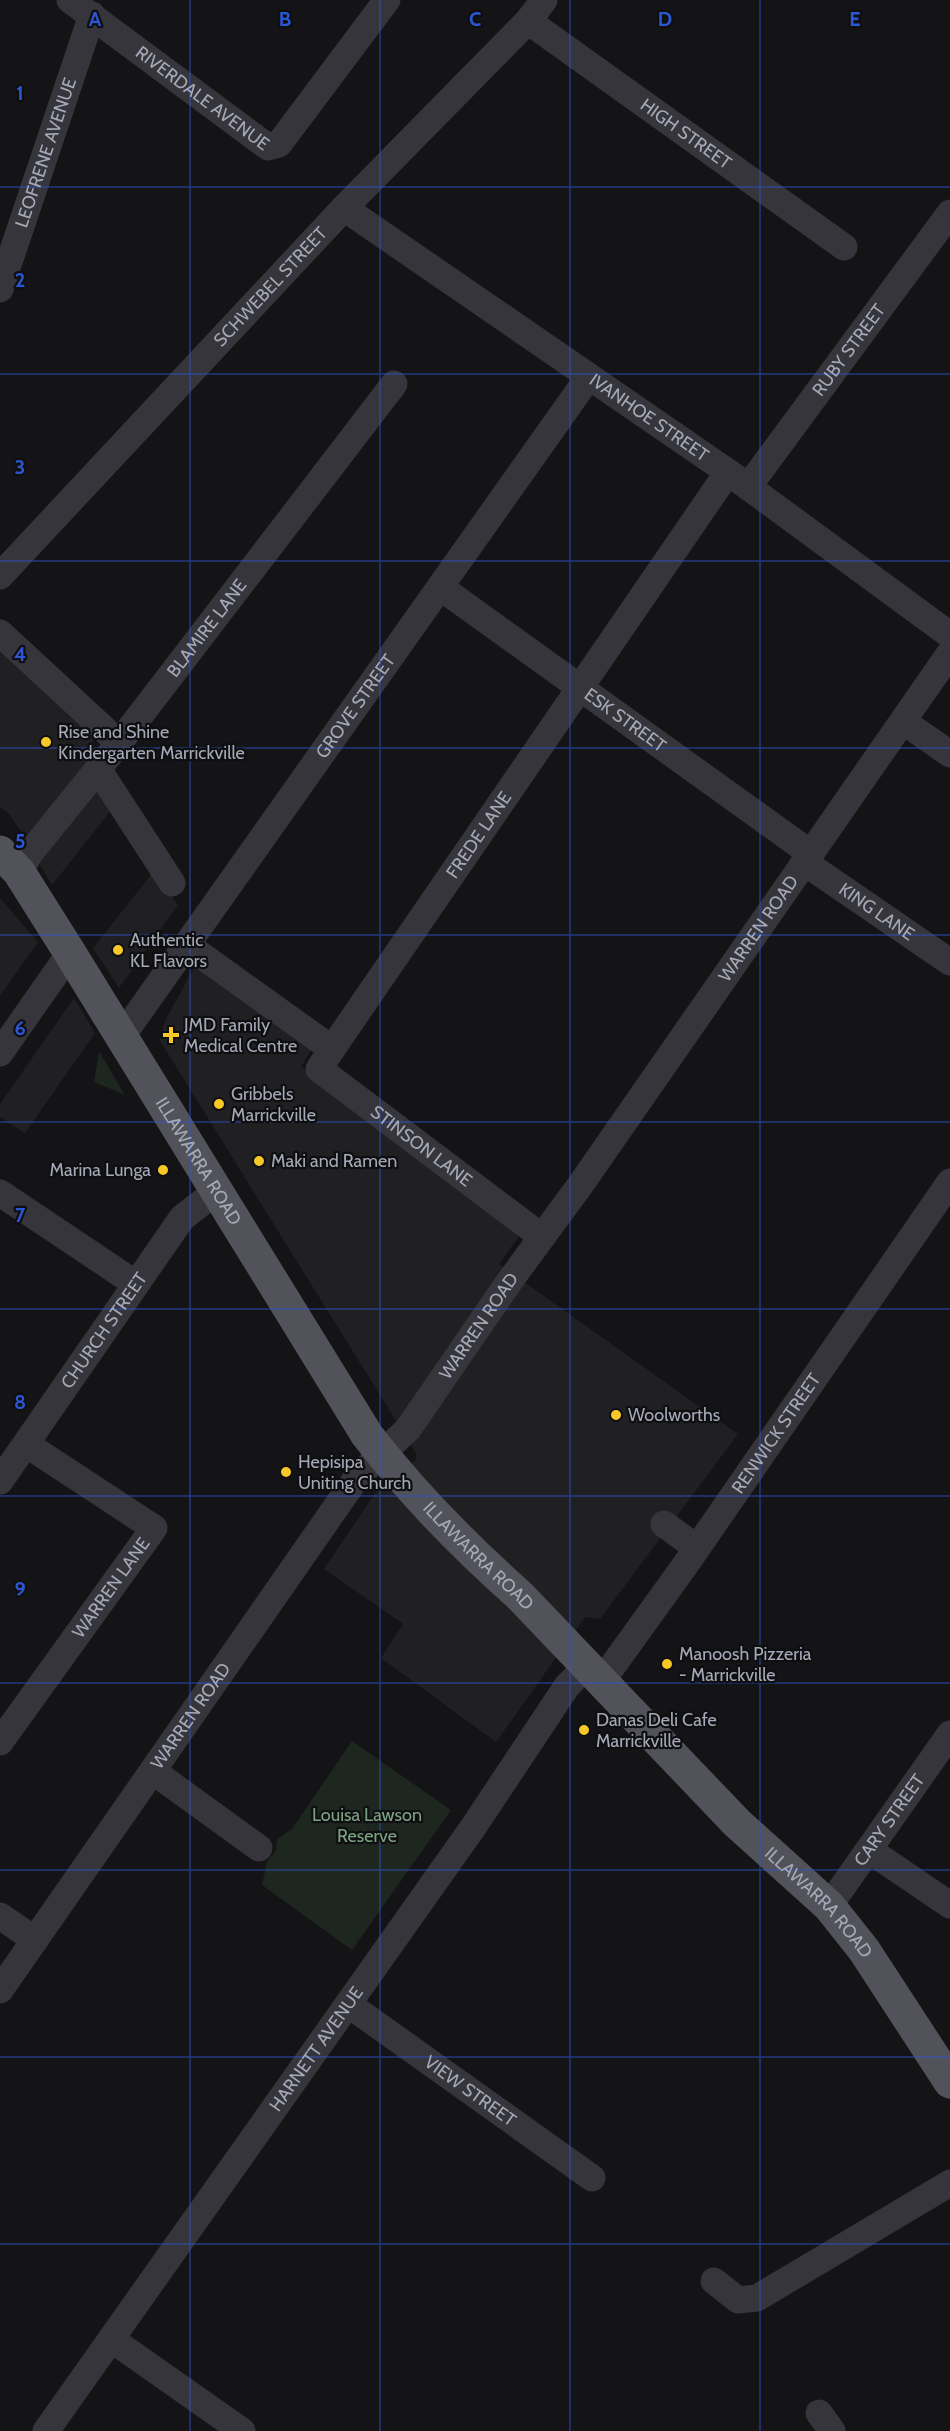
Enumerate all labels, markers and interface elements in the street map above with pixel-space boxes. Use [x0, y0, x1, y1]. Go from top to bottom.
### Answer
text: A [89, 7, 102, 31]
text: B [279, 7, 291, 31]
text: C [469, 7, 481, 31]
text: D [658, 7, 672, 31]
text: E [849, 7, 861, 31]
street label: RIVERDALE AVENUE [131, 41, 274, 155]
street label: LEOFRENE AVENUE [10, 75, 81, 230]
text: 1 [16, 81, 24, 105]
street label: HIGH STREET [636, 94, 736, 174]
street label: SCHWEBEL STREET [209, 222, 332, 351]
text: 2 [15, 268, 25, 292]
street label: RUBY STREET [808, 299, 890, 401]
street label: IVANHOE STREET [585, 369, 713, 466]
text: 3 [15, 455, 25, 479]
street label: BLAMIRE LANE [162, 575, 251, 682]
text: 4 [14, 642, 26, 666]
street label: GROVE STREET [311, 650, 400, 763]
street label: ESK STREET [580, 683, 671, 757]
place label: Rise and Shine Kindergarten Marrickville [58, 721, 245, 764]
marker: Rise and Shine Kindergarten Marrickville [39, 735, 53, 749]
street label: FREDE LANE [441, 787, 516, 883]
text: 5 [15, 829, 25, 853]
street label: WARREN ROAD [714, 871, 803, 986]
street label: KING LANE [835, 878, 918, 945]
place label: Authentic KL Flavors [130, 929, 207, 972]
marker: Authentic KL Flavors [111, 943, 125, 957]
place label: JMD Family Medical Centre [183, 1014, 297, 1057]
text: 6 [14, 1016, 26, 1040]
marker: JMD Family Medical Centre [162, 1026, 180, 1044]
place label: Gribbels Marrickville [231, 1083, 316, 1126]
street label: ILLAWARRA ROAD [151, 1093, 246, 1229]
marker: Gribbels Marrickville [212, 1097, 226, 1111]
street label: STINSON LANE [366, 1101, 476, 1191]
place label: Maki and Ramen [271, 1150, 397, 1172]
marker: Maki and Ramen [252, 1154, 266, 1168]
place label: Marina Lunga [50, 1159, 151, 1181]
marker: Marina Lunga [156, 1163, 170, 1177]
text: 7 [15, 1203, 26, 1227]
street label: CHURCH STREET [56, 1268, 152, 1393]
street label: WARREN ROAD [434, 1268, 523, 1384]
street label: RENWICK STREET [727, 1369, 826, 1498]
text: 8 [14, 1390, 26, 1414]
place label: Woolworths [628, 1404, 720, 1426]
marker: Woolworths [609, 1408, 623, 1422]
place label: Hepisipa Uniting Church [298, 1451, 411, 1494]
marker: Hepisipa Uniting Church [279, 1465, 293, 1479]
street label: ILLAWARRA ROAD [418, 1497, 538, 1615]
street label: WARREN LANE [67, 1533, 155, 1642]
text: 9 [14, 1577, 26, 1601]
place label: Manoosh Pizzeria - Marrickville [679, 1643, 812, 1686]
marker: Manoosh Pizzeria - Marrickville [660, 1657, 674, 1671]
street label: WARREN ROAD [146, 1658, 235, 1773]
place label: Danas Deli Cafe Marrickville [596, 1709, 717, 1752]
marker: Danas Deli Cafe Marrickville [577, 1723, 591, 1737]
street label: CARY STREET [849, 1769, 930, 1870]
park label: Louisa Lawson Reserve [312, 1804, 422, 1847]
street label: ILLAWARRA ROAD [760, 1842, 877, 1962]
street label: HARNETT AVENUE [265, 1982, 368, 2116]
street label: VIEW STREET [420, 2051, 520, 2131]

